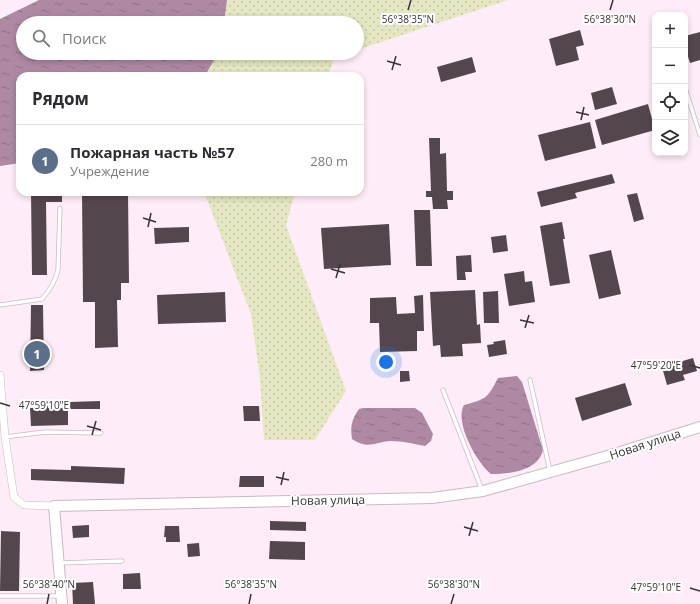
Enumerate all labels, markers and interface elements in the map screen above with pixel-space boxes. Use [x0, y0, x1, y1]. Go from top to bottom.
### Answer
text: 56°38'35"N [382, 12, 434, 26]
text: 56°38'30"N [584, 12, 636, 26]
map controls [652, 12, 688, 156]
button: + [652, 12, 688, 48]
search box [16, 16, 364, 60]
icon: search [30, 27, 52, 49]
text: Поиск [62, 28, 106, 48]
button: − [652, 48, 688, 84]
button: locate [652, 84, 688, 120]
text: Рядом [32, 87, 89, 110]
button: layers [652, 120, 688, 156]
text: Пожарная часть №57 [70, 142, 234, 162]
text: 1 [41, 152, 49, 170]
text: 280 m [310, 152, 348, 170]
text: Учреждение [70, 162, 149, 180]
pin: 1 [24, 339, 50, 369]
your location [376, 352, 396, 372]
text: 47°59'20"E [631, 358, 681, 372]
text: 47°59'10"E [19, 398, 69, 412]
street label: Новая улица [607, 424, 683, 464]
street label: Новая улица [291, 491, 365, 509]
text: 56°38'40"N [23, 577, 75, 591]
text: 56°38'35"N [225, 577, 277, 591]
text: 56°38'30"N [428, 577, 480, 591]
text: 47°59'10"E [631, 580, 681, 594]

